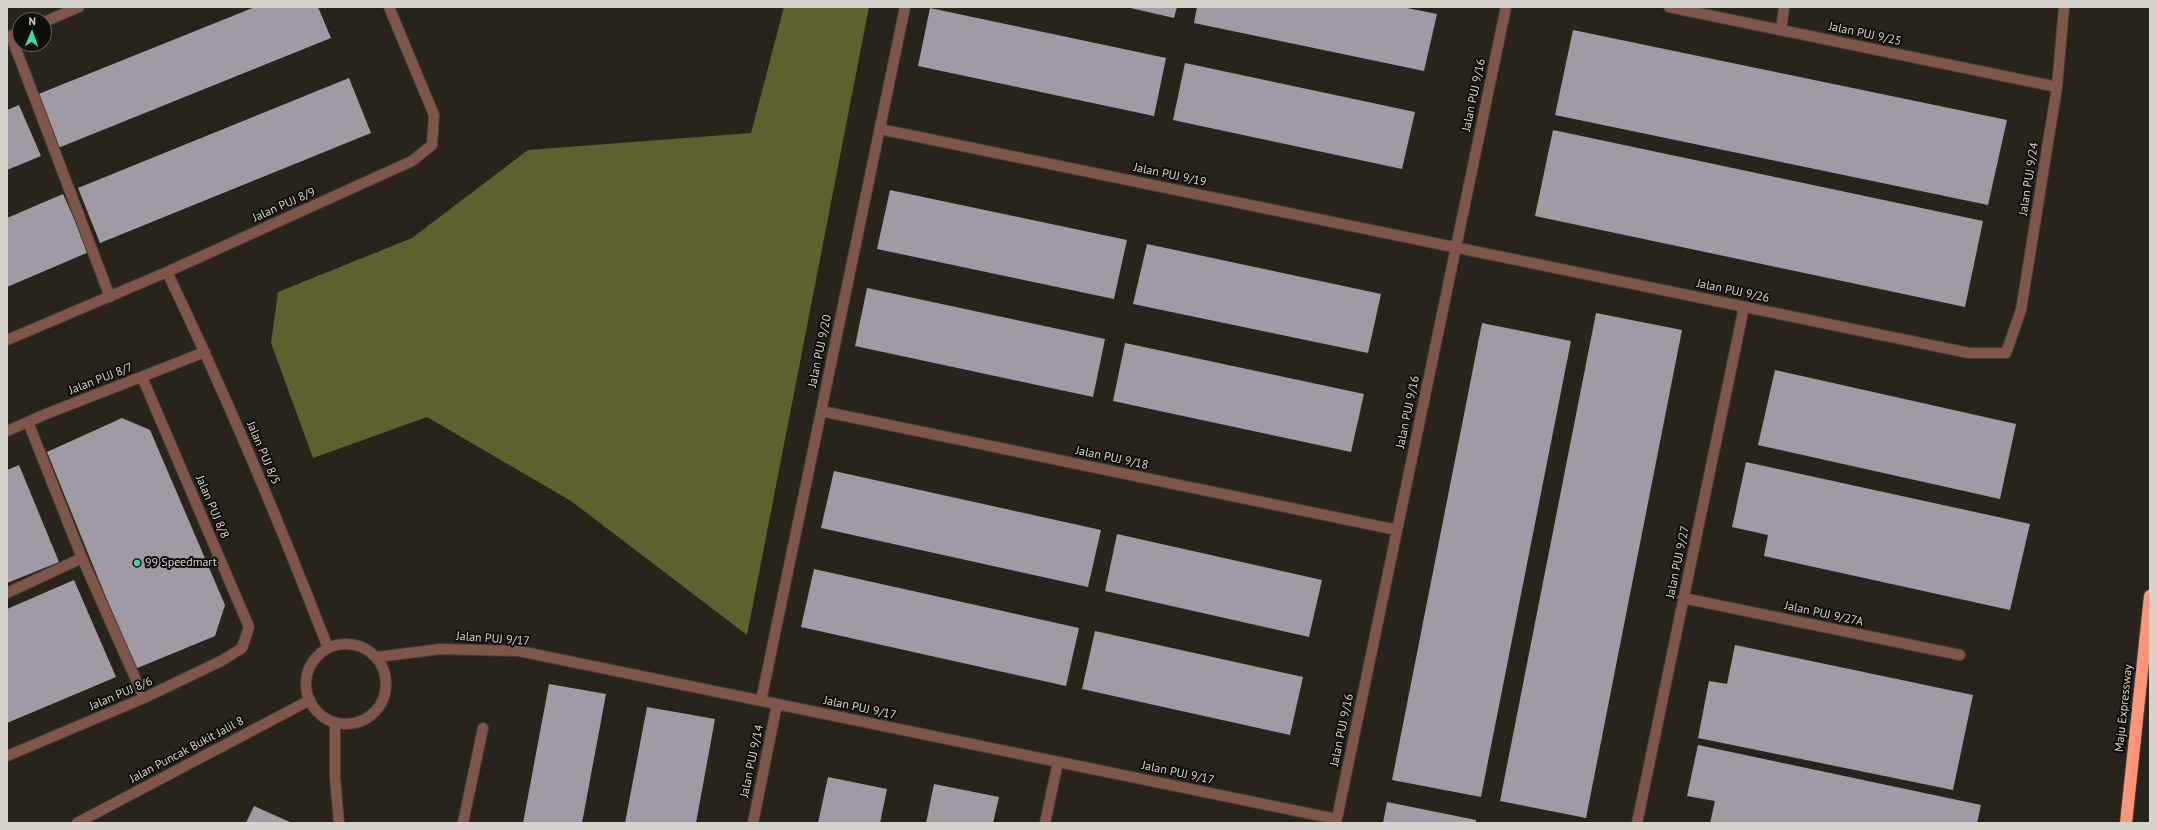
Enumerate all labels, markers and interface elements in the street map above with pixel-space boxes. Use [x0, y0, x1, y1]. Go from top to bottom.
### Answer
north arrow [12, 12, 52, 52]
text: N [29, 14, 36, 28]
street label: Jalan PUJ 9/25 [1827, 19, 1903, 49]
street label: Jalan PUJ 9/16 [1459, 57, 1489, 133]
street label: Jalan PUJ 9/24 [2016, 141, 2042, 217]
street label: Jalan PUJ 9/19 [1132, 160, 1208, 190]
street label: Jalan PUJ 8/9 [250, 185, 318, 225]
street label: Jalan PUJ 9/26 [1695, 276, 1771, 306]
street label: Jalan PUJ 9/20 [805, 313, 835, 389]
street label: Jalan PUJ 8/7 [67, 360, 135, 398]
street label: Jalan PUJ 9/16 [1393, 374, 1423, 450]
street label: Jalan PUJ 8/5 [243, 419, 283, 487]
street label: Jalan PUJ 9/18 [1074, 443, 1150, 473]
street label: Jalan PUJ 8/8 [192, 473, 232, 541]
street label: Jalan PUJ 9/27 [1663, 524, 1693, 600]
place label: 99 Speedmart [145, 556, 217, 570]
marker: 99 Speedmart [132, 558, 142, 568]
street label: Jalan PUJ 9/27A [1783, 599, 1865, 629]
street label: Jalan PUJ 9/17 [456, 629, 530, 649]
street label: Maju Expressway [2112, 663, 2136, 753]
street label: Jalan PUJ 8/6 [87, 674, 155, 714]
street label: Jalan PUJ 9/16 [1327, 692, 1357, 768]
street label: Jalan PUJ 9/17 [822, 693, 898, 723]
street label: Jalan Puncak Bukit Jalil 8 [127, 714, 247, 786]
street label: Jalan PUJ 9/14 [737, 723, 767, 799]
street label: Jalan PUJ 9/17 [1140, 758, 1216, 788]

